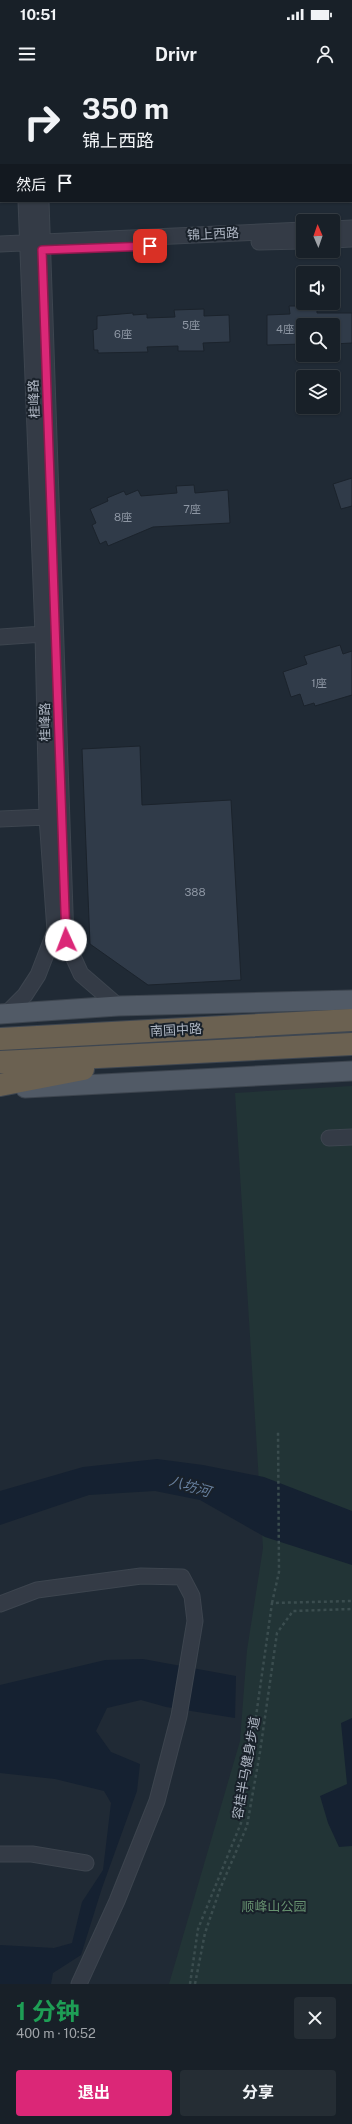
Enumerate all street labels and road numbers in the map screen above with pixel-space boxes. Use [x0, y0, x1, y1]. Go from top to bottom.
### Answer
street label: 锦上西路 [187, 225, 239, 243]
street label: 桂峰路 [26, 379, 42, 419]
street label: 桂峰路 [37, 702, 53, 742]
street label: 南国中路 [150, 1021, 202, 1039]
street label: 容桂半马健身步道 [230, 1715, 262, 1821]

